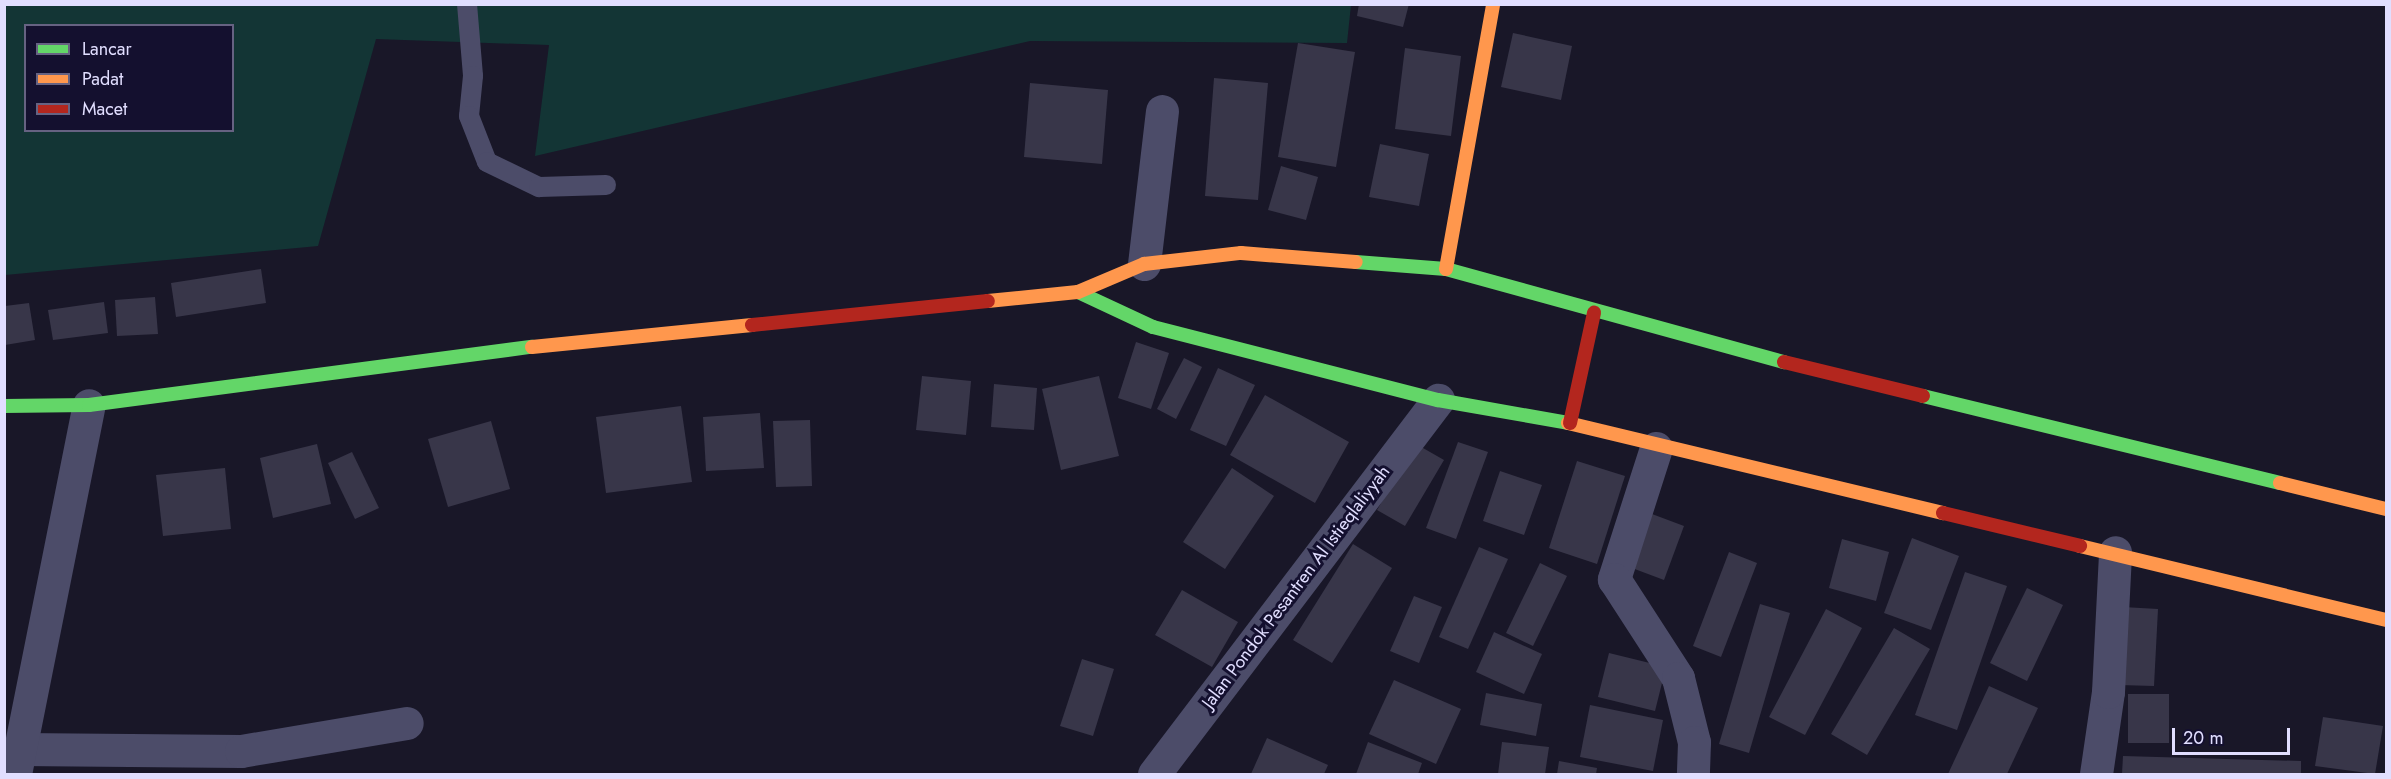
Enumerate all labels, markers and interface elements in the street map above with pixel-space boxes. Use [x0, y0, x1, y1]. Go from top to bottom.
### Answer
legend [24, 24, 234, 132]
text: Lancar [82, 36, 132, 62]
text: Padat [82, 66, 123, 92]
text: Macet [82, 96, 127, 122]
street label: Jalan Pondok Pesantren Al Istieqlaliyyah [1198, 461, 1394, 713]
scale bar [2175, 716, 2294, 754]
text: 20 m [2183, 725, 2223, 751]

